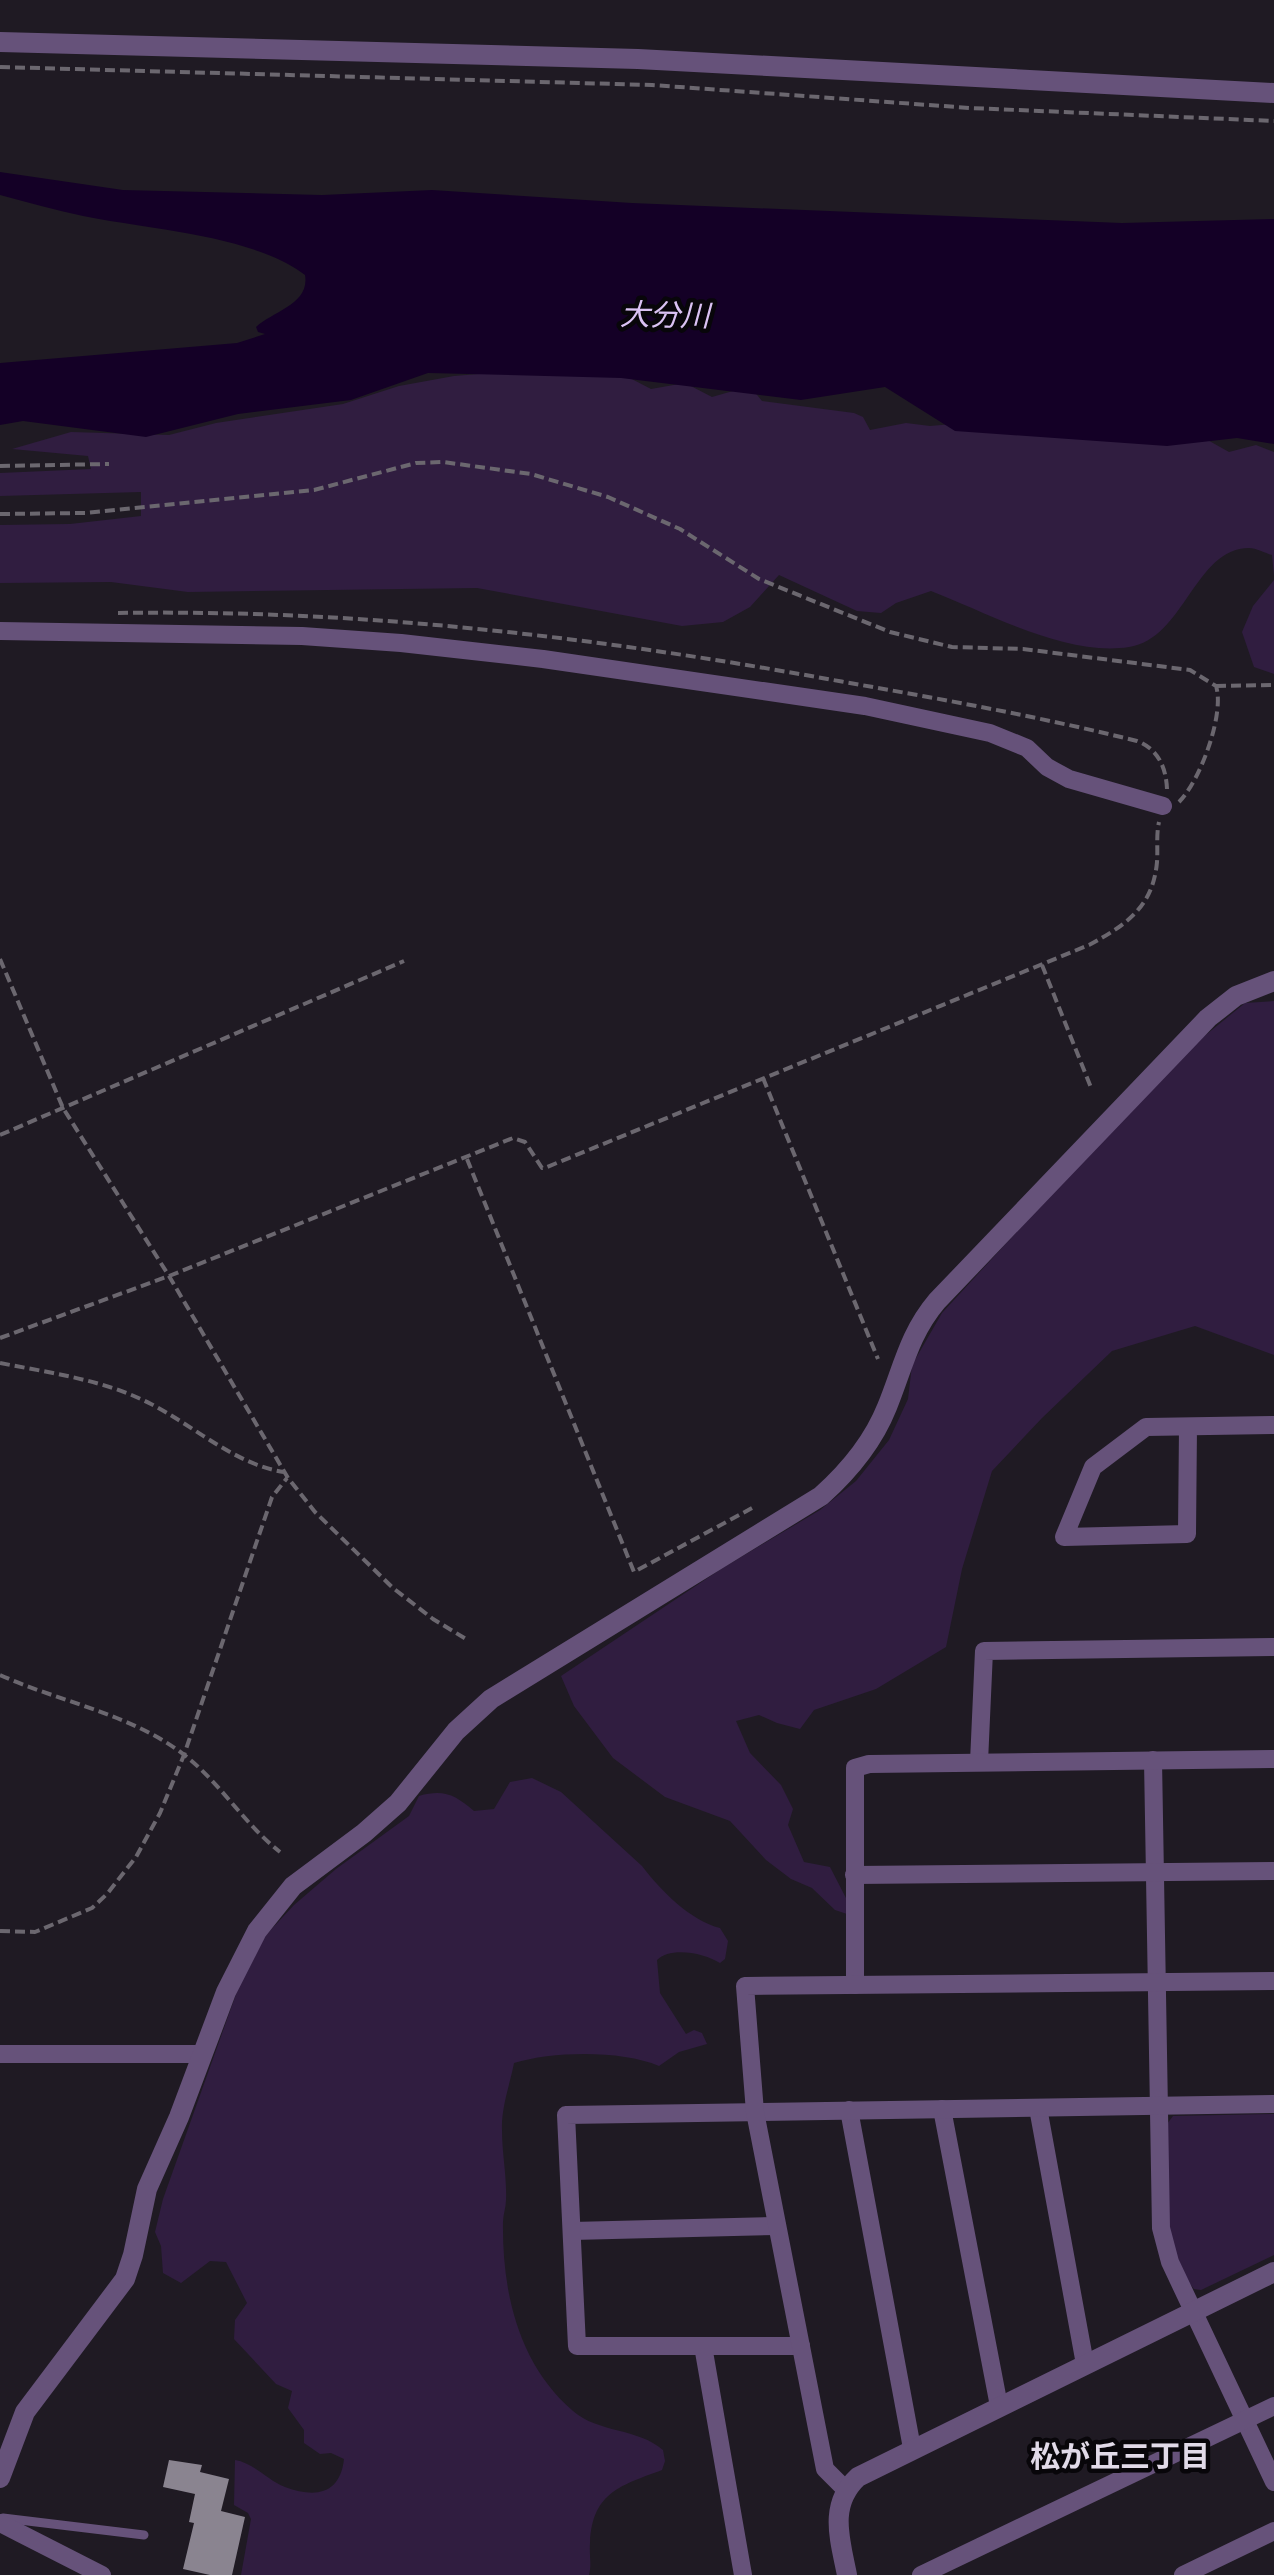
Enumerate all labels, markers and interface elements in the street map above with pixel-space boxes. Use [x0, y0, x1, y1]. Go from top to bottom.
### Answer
water label: 大分川 [620, 298, 713, 332]
district label: 松が丘三丁目 [1030, 2440, 1210, 2473]

